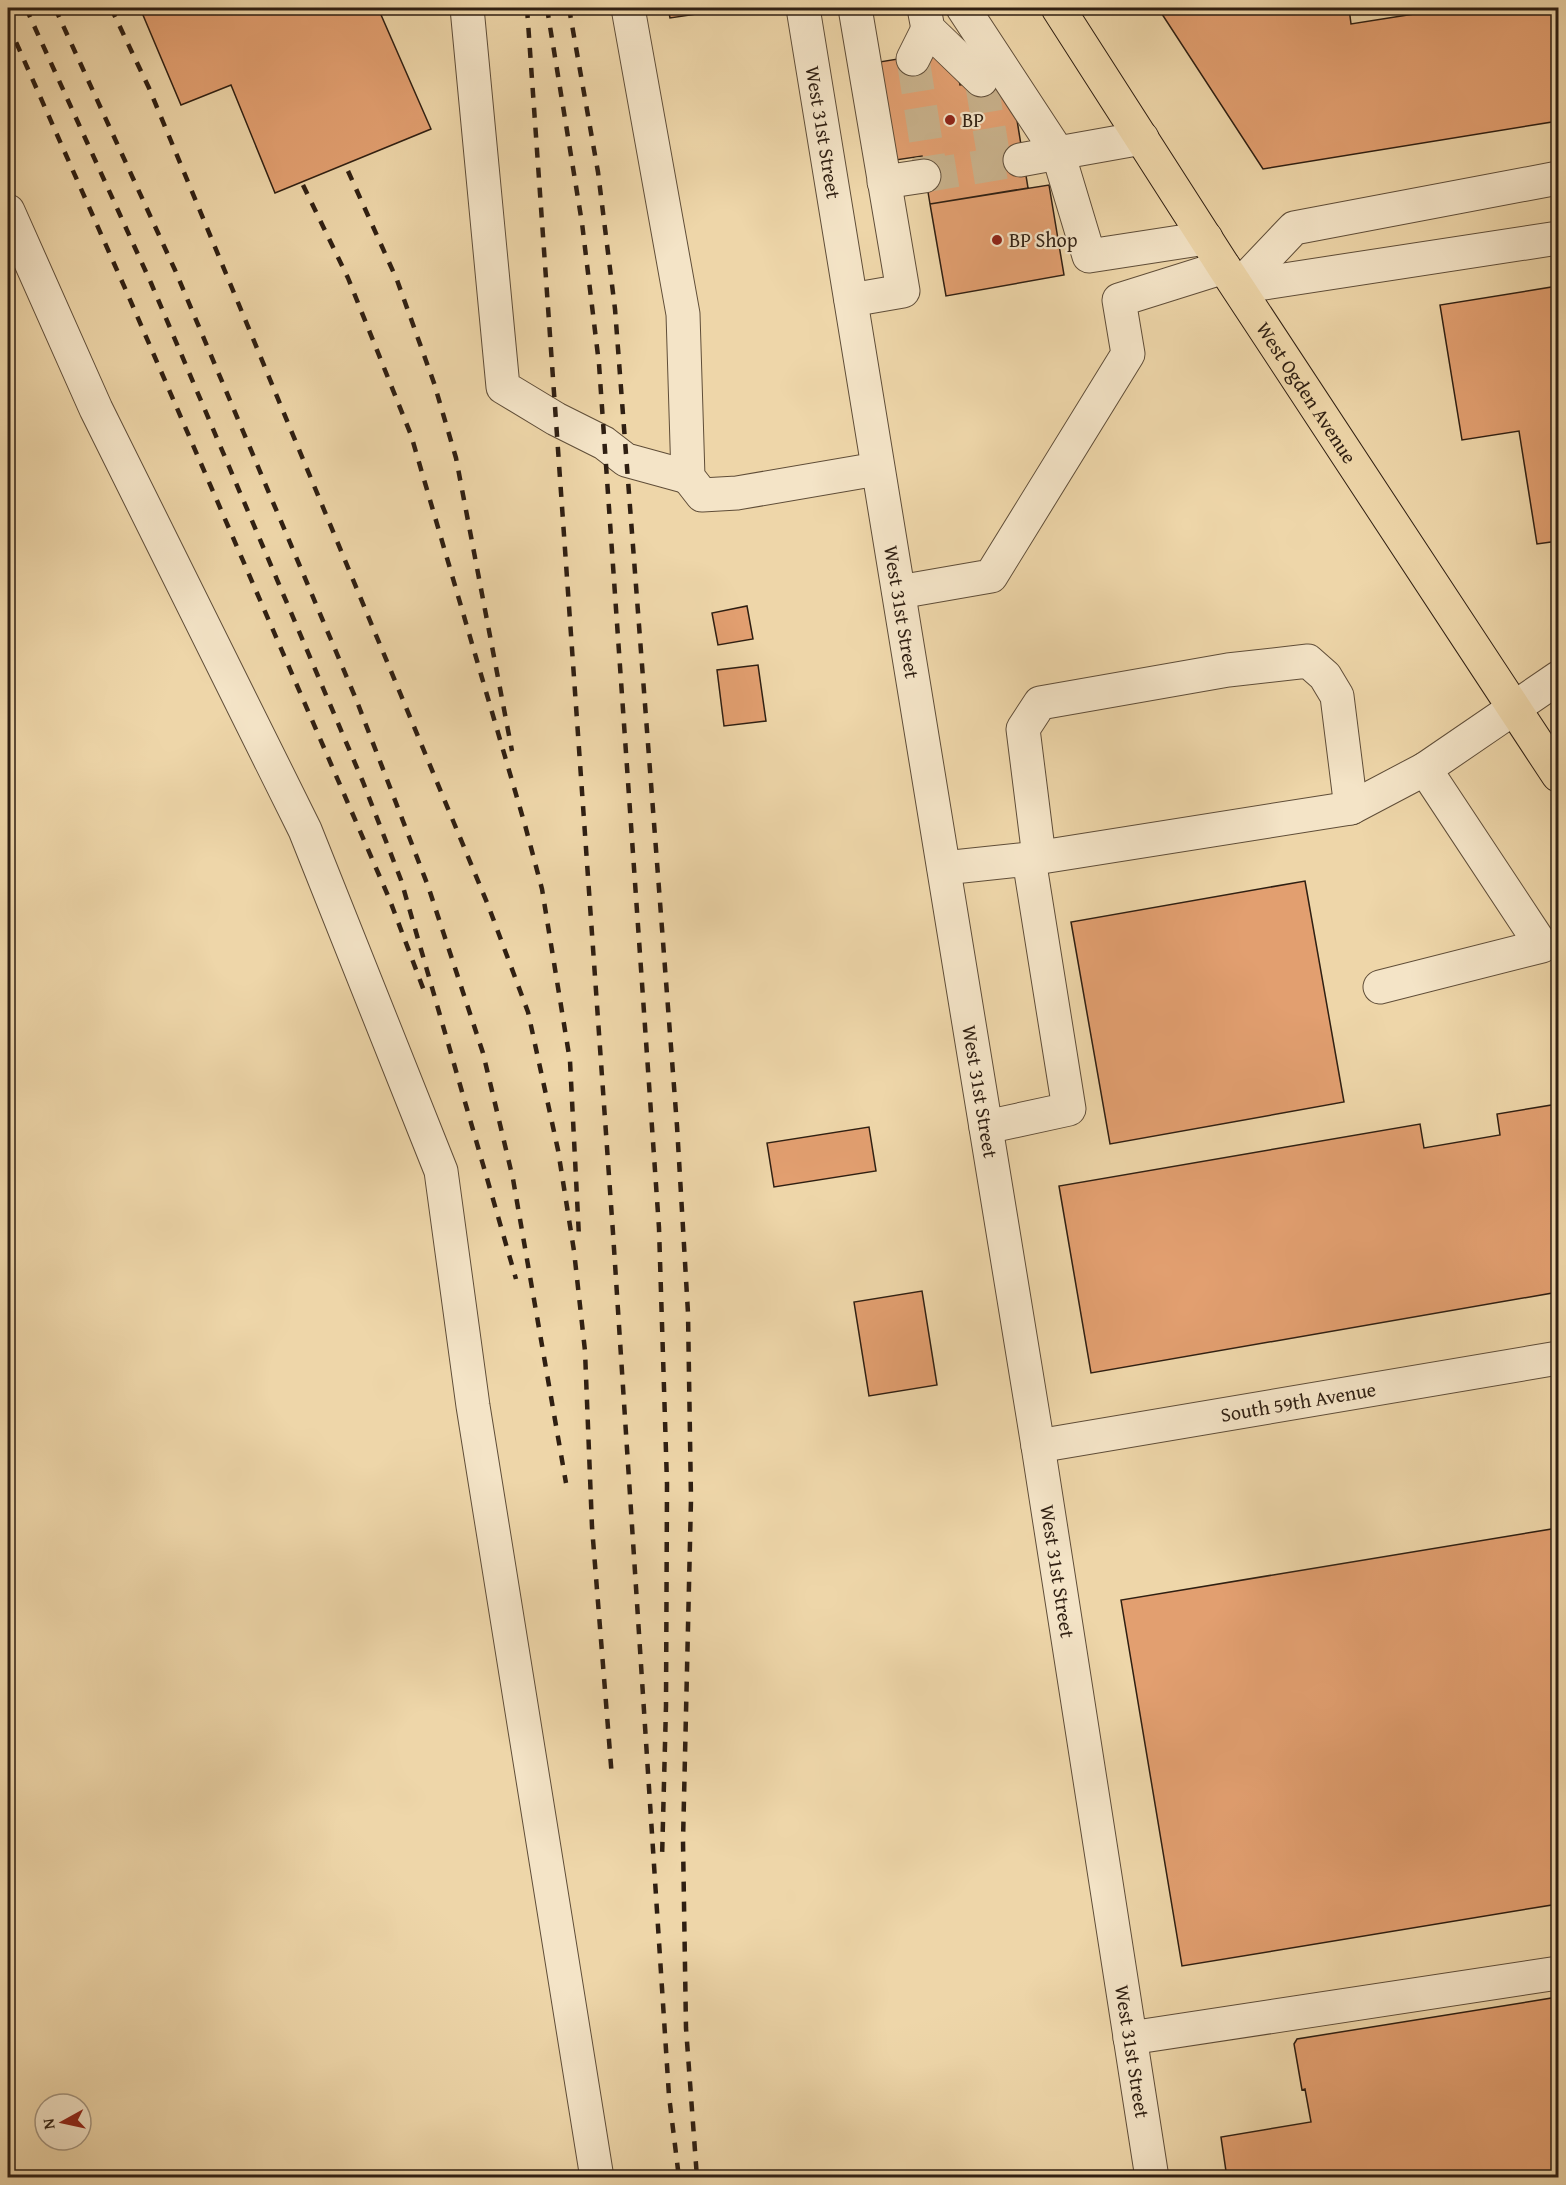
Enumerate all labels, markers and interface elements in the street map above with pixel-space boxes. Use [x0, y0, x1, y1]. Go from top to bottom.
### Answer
street label: West 31st Street [799, 64, 849, 201]
place label: BP [962, 105, 984, 134]
marker: BP [943, 113, 957, 127]
place label: BP Shop [1009, 225, 1078, 254]
marker: BP Shop [990, 233, 1004, 247]
street label: West Ogden Avenue [1250, 316, 1364, 469]
street label: West 31st Street [877, 543, 927, 681]
street label: West 31st Street [955, 1023, 1006, 1160]
street label: South 59th Avenue [1218, 1374, 1378, 1429]
street label: West 31st Street [1033, 1503, 1083, 1640]
street label: West 31st Street [1108, 1983, 1157, 2120]
north arrow [33, 2092, 93, 2152]
text: N [35, 2117, 61, 2131]

